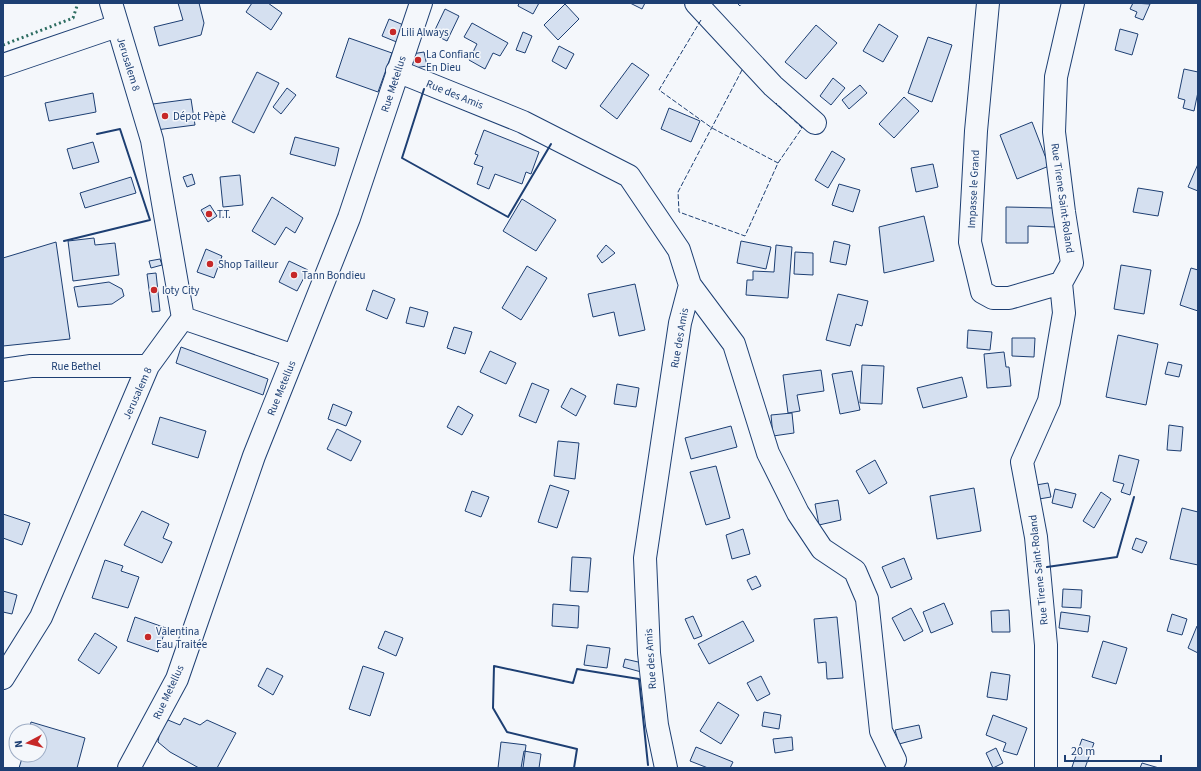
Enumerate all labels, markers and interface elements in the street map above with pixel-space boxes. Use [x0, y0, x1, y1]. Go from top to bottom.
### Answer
place label: Lili Always [401, 25, 449, 40]
marker: Lili Always [388, 27, 398, 37]
street label: Jerusalem 8 [113, 35, 144, 93]
place label: La Confianc En Dieu [426, 47, 480, 75]
street label: Rue Metellus [377, 54, 410, 114]
marker: La Confianc En Dieu [413, 55, 423, 65]
street label: Rue des Amis [424, 76, 486, 113]
place label: Dépot Pèpè [173, 109, 227, 124]
marker: Dépot Pèpè [160, 111, 170, 121]
street label: Rue Tirene Saint-Roland [1047, 142, 1078, 254]
street label: Impasse le Grand [964, 149, 983, 229]
place label: T.T. [217, 207, 231, 222]
marker: T.T. [204, 209, 214, 219]
place label: Shop Tailleur [218, 257, 279, 272]
marker: Shop Tailleur [205, 259, 215, 269]
place label: Tann Bondieu [302, 268, 366, 283]
marker: Tann Bondieu [289, 270, 299, 280]
place label: loty City [162, 283, 199, 298]
marker: loty City [149, 285, 159, 295]
street label: Rue des Amis [667, 307, 692, 369]
street label: Rue Metellus [264, 358, 300, 418]
street label: Rue Bethel [51, 359, 101, 374]
street label: Jerusalem 8 [119, 364, 156, 422]
street label: Rue Tirene Saint-Roland [1025, 514, 1052, 626]
place label: Valentina Eau Traitée [156, 624, 208, 652]
street label: Rue des Amis [641, 628, 660, 690]
marker: Valentina Eau Traitée [143, 632, 153, 642]
street label: Rue Metellus [149, 662, 188, 722]
north arrow [8, 723, 48, 763]
scale bar [1065, 737, 1161, 763]
text: N [11, 740, 26, 749]
text: 20 m [1071, 743, 1095, 760]

